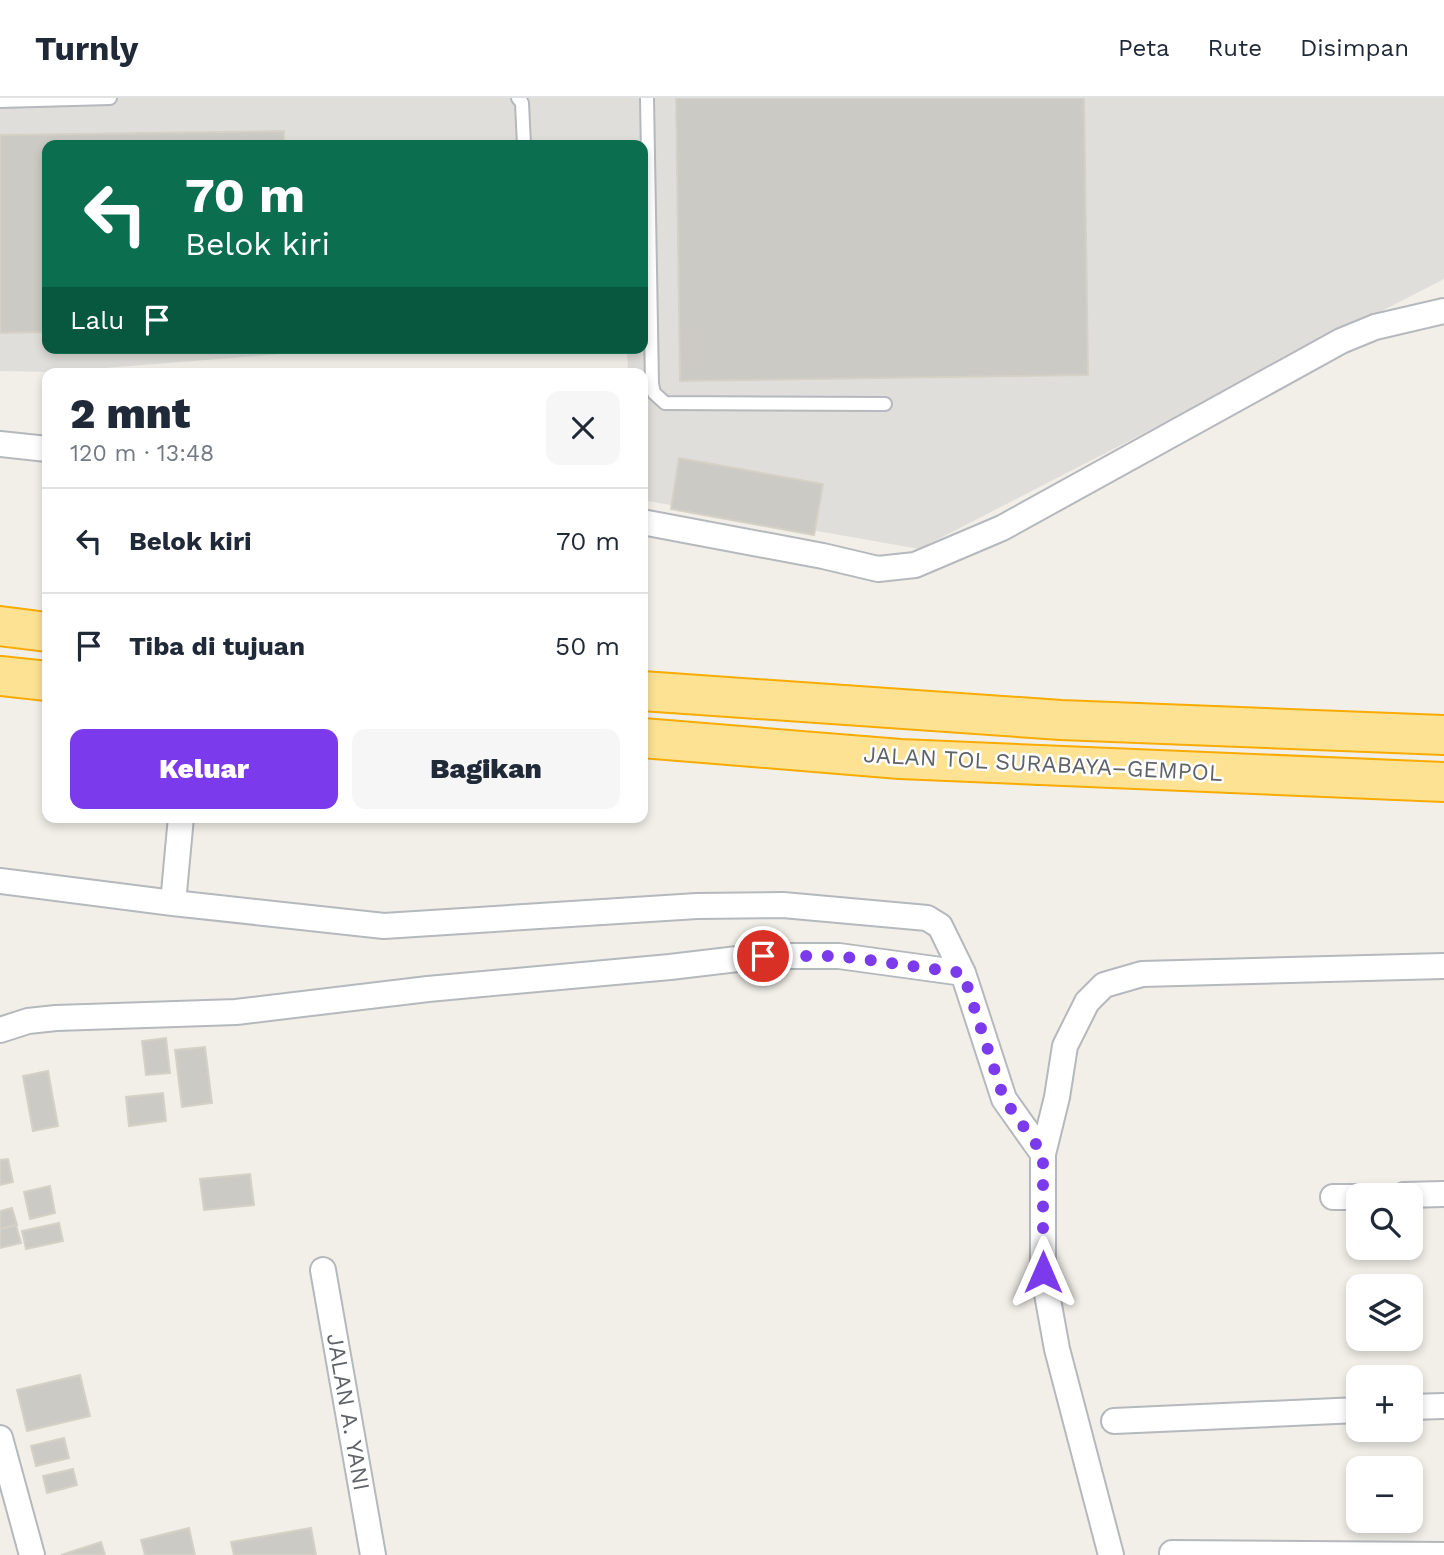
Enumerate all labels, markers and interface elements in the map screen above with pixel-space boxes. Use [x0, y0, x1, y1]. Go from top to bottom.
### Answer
text: Turnly [35, 29, 138, 68]
text: Peta [1118, 34, 1170, 62]
text: Rute [1208, 34, 1262, 62]
text: Disimpan [1300, 34, 1409, 62]
text: 70 m [185, 166, 305, 224]
icon: left [70, 168, 161, 259]
text: Belok kiri [185, 225, 330, 263]
icon: arrive [138, 301, 176, 339]
text: Lalu [70, 305, 124, 335]
text: 2 mnt [70, 389, 190, 438]
button: close [546, 391, 620, 465]
text: 120 m · 13:48 [70, 440, 214, 467]
icon: left [70, 522, 108, 560]
text: Belok kiri [129, 526, 252, 556]
text: 70 m [556, 526, 620, 556]
icon: arrive [70, 627, 108, 665]
text: Tiba di tujuan [129, 631, 305, 661]
text: 50 m [555, 631, 620, 661]
button: Keluar [70, 729, 338, 809]
button: Bagikan [352, 729, 620, 809]
street label: JALAN TOL SURABAYA–GEMPOL [863, 741, 1224, 787]
pin [733, 926, 793, 986]
icon: arrive [744, 937, 782, 975]
map controls [1346, 1183, 1423, 1533]
button: search [1346, 1183, 1423, 1260]
position arrow [1006, 1235, 1080, 1309]
button: layers [1346, 1274, 1423, 1351]
street label: JALAN A. YANI [321, 1331, 375, 1493]
button: + [1346, 1365, 1423, 1442]
button: − [1346, 1456, 1423, 1533]

